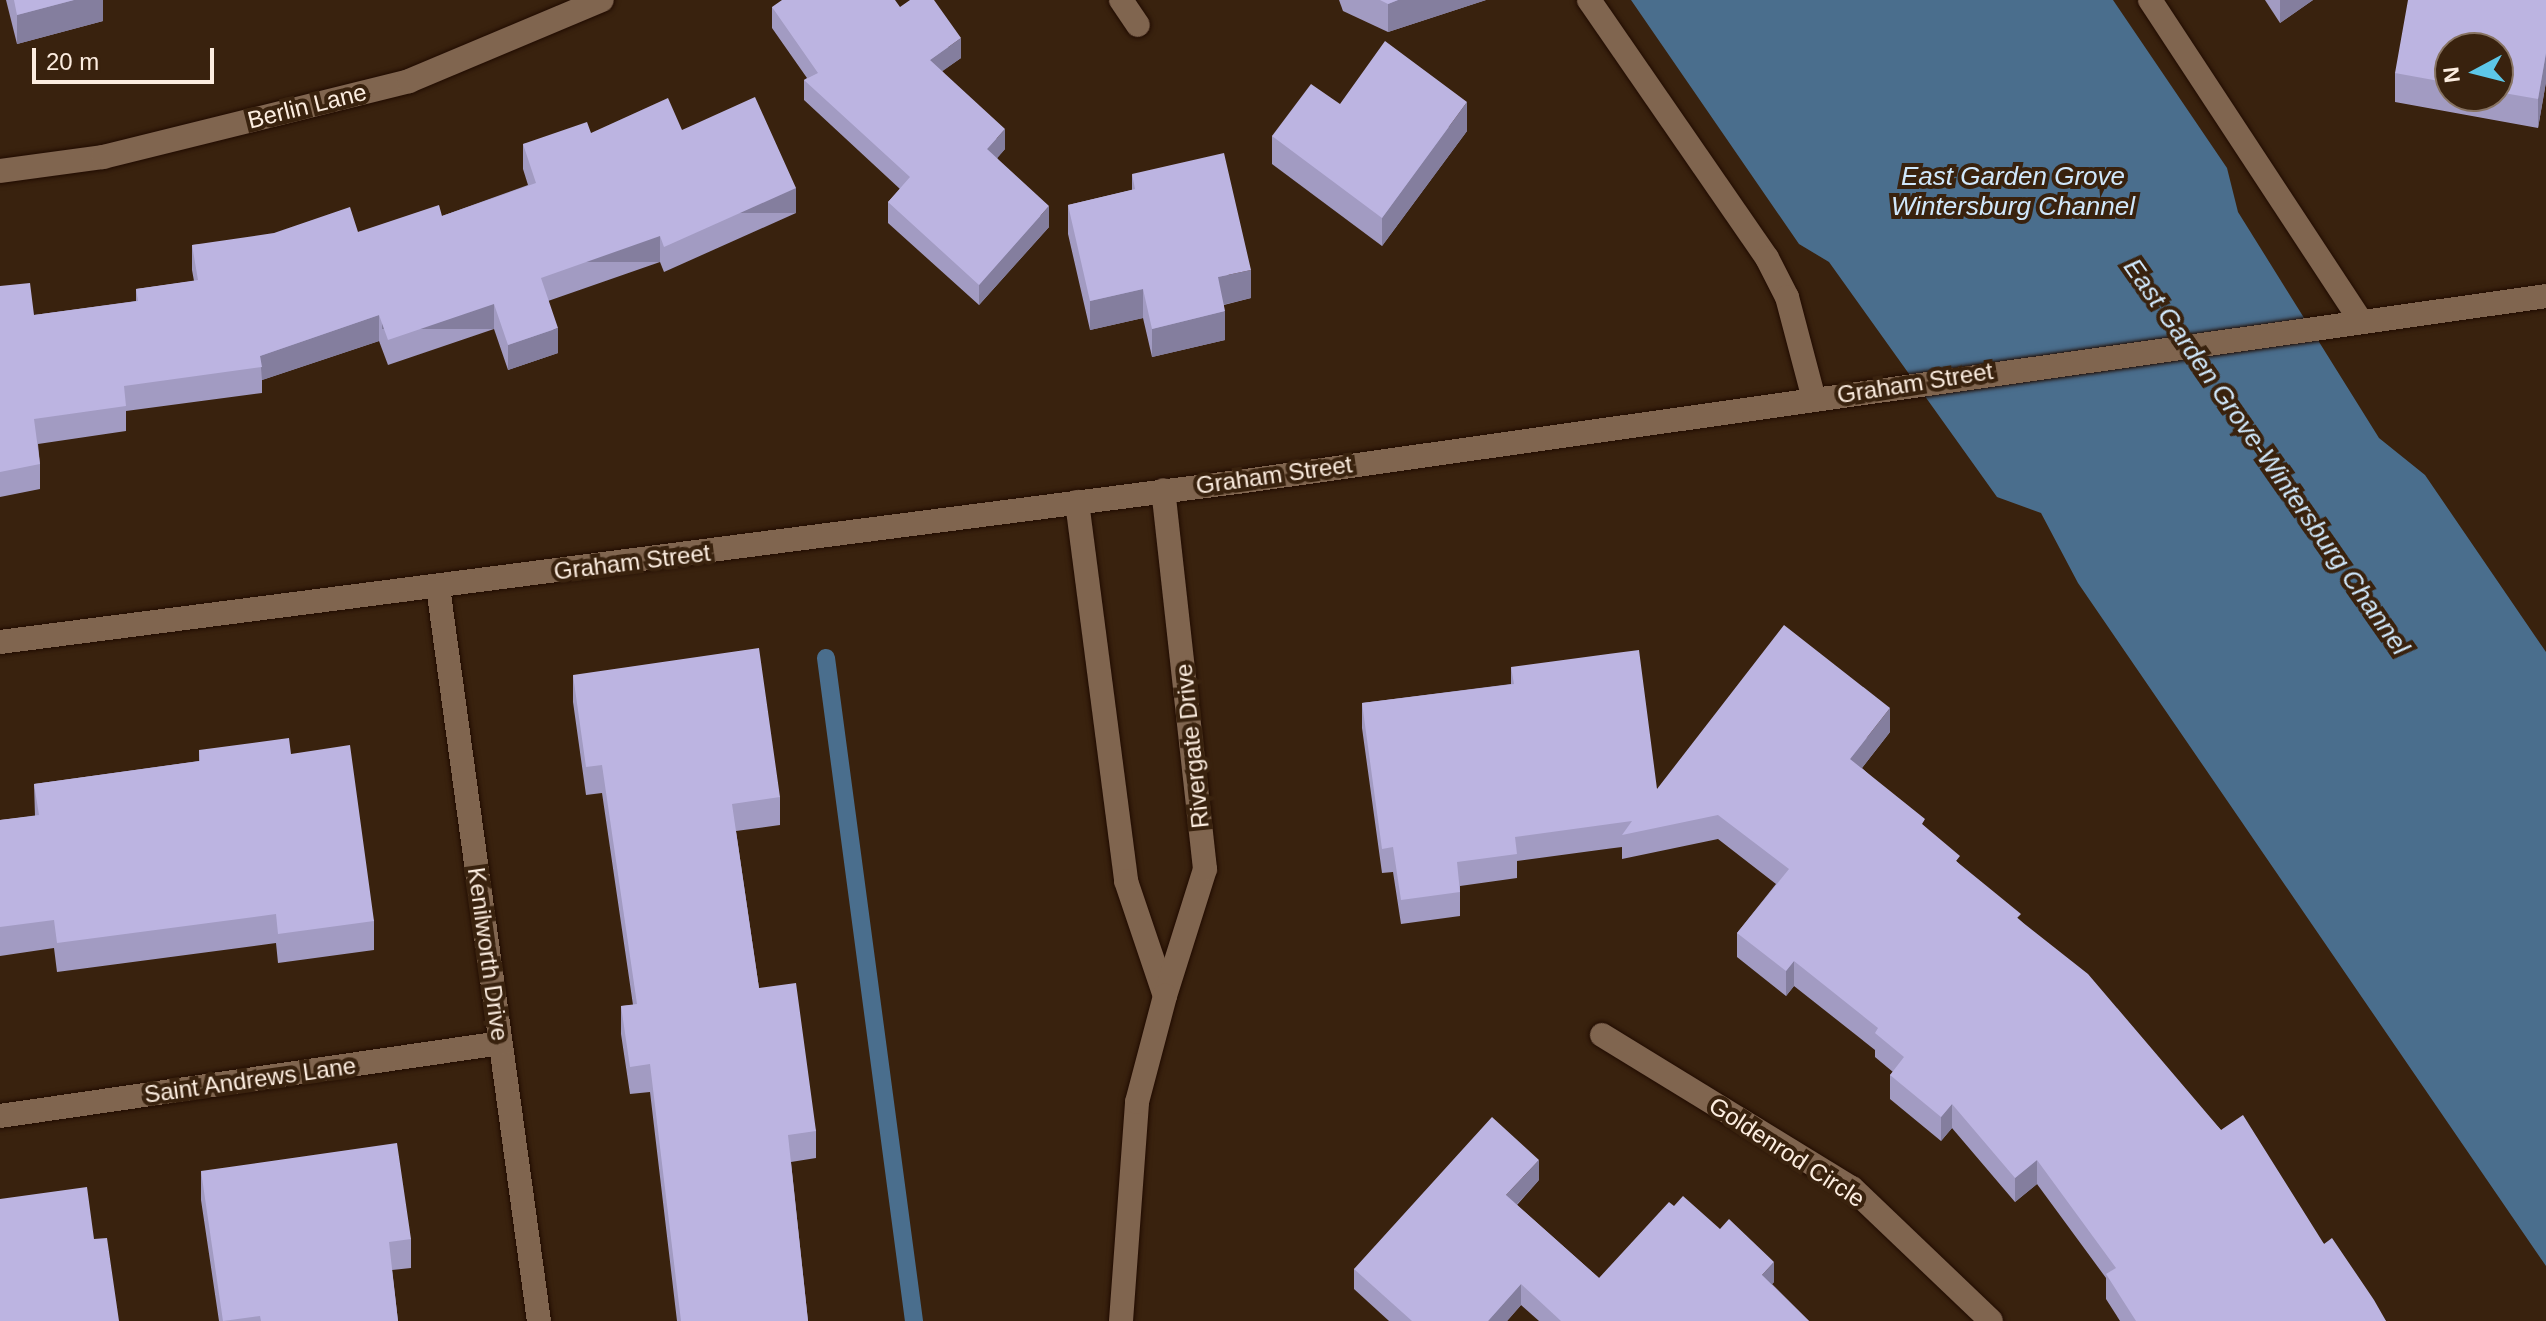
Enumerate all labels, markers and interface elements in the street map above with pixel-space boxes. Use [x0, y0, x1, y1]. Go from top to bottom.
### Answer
scale bar [36, 32, 218, 82]
north arrow [2434, 32, 2514, 112]
text: 20 m [46, 48, 99, 75]
text: N [2438, 65, 2465, 84]
street label: Berlin Lane [245, 77, 369, 135]
water label: East Garden Grove Wintersburg Channel [1891, 161, 2135, 222]
water label: East Garden Grove-Wintersburg Channel [2117, 253, 2415, 661]
street label: Graham Street [1835, 356, 1995, 410]
street label: Graham Street [1194, 450, 1354, 500]
street label: Graham Street [552, 538, 712, 586]
street label: Rivergate Drive [1169, 662, 1215, 830]
street label: Kenilworth Drive [462, 865, 514, 1043]
street label: Saint Andrews Lane [142, 1051, 358, 1109]
street label: Goldenrod Circle [1704, 1091, 1870, 1213]

